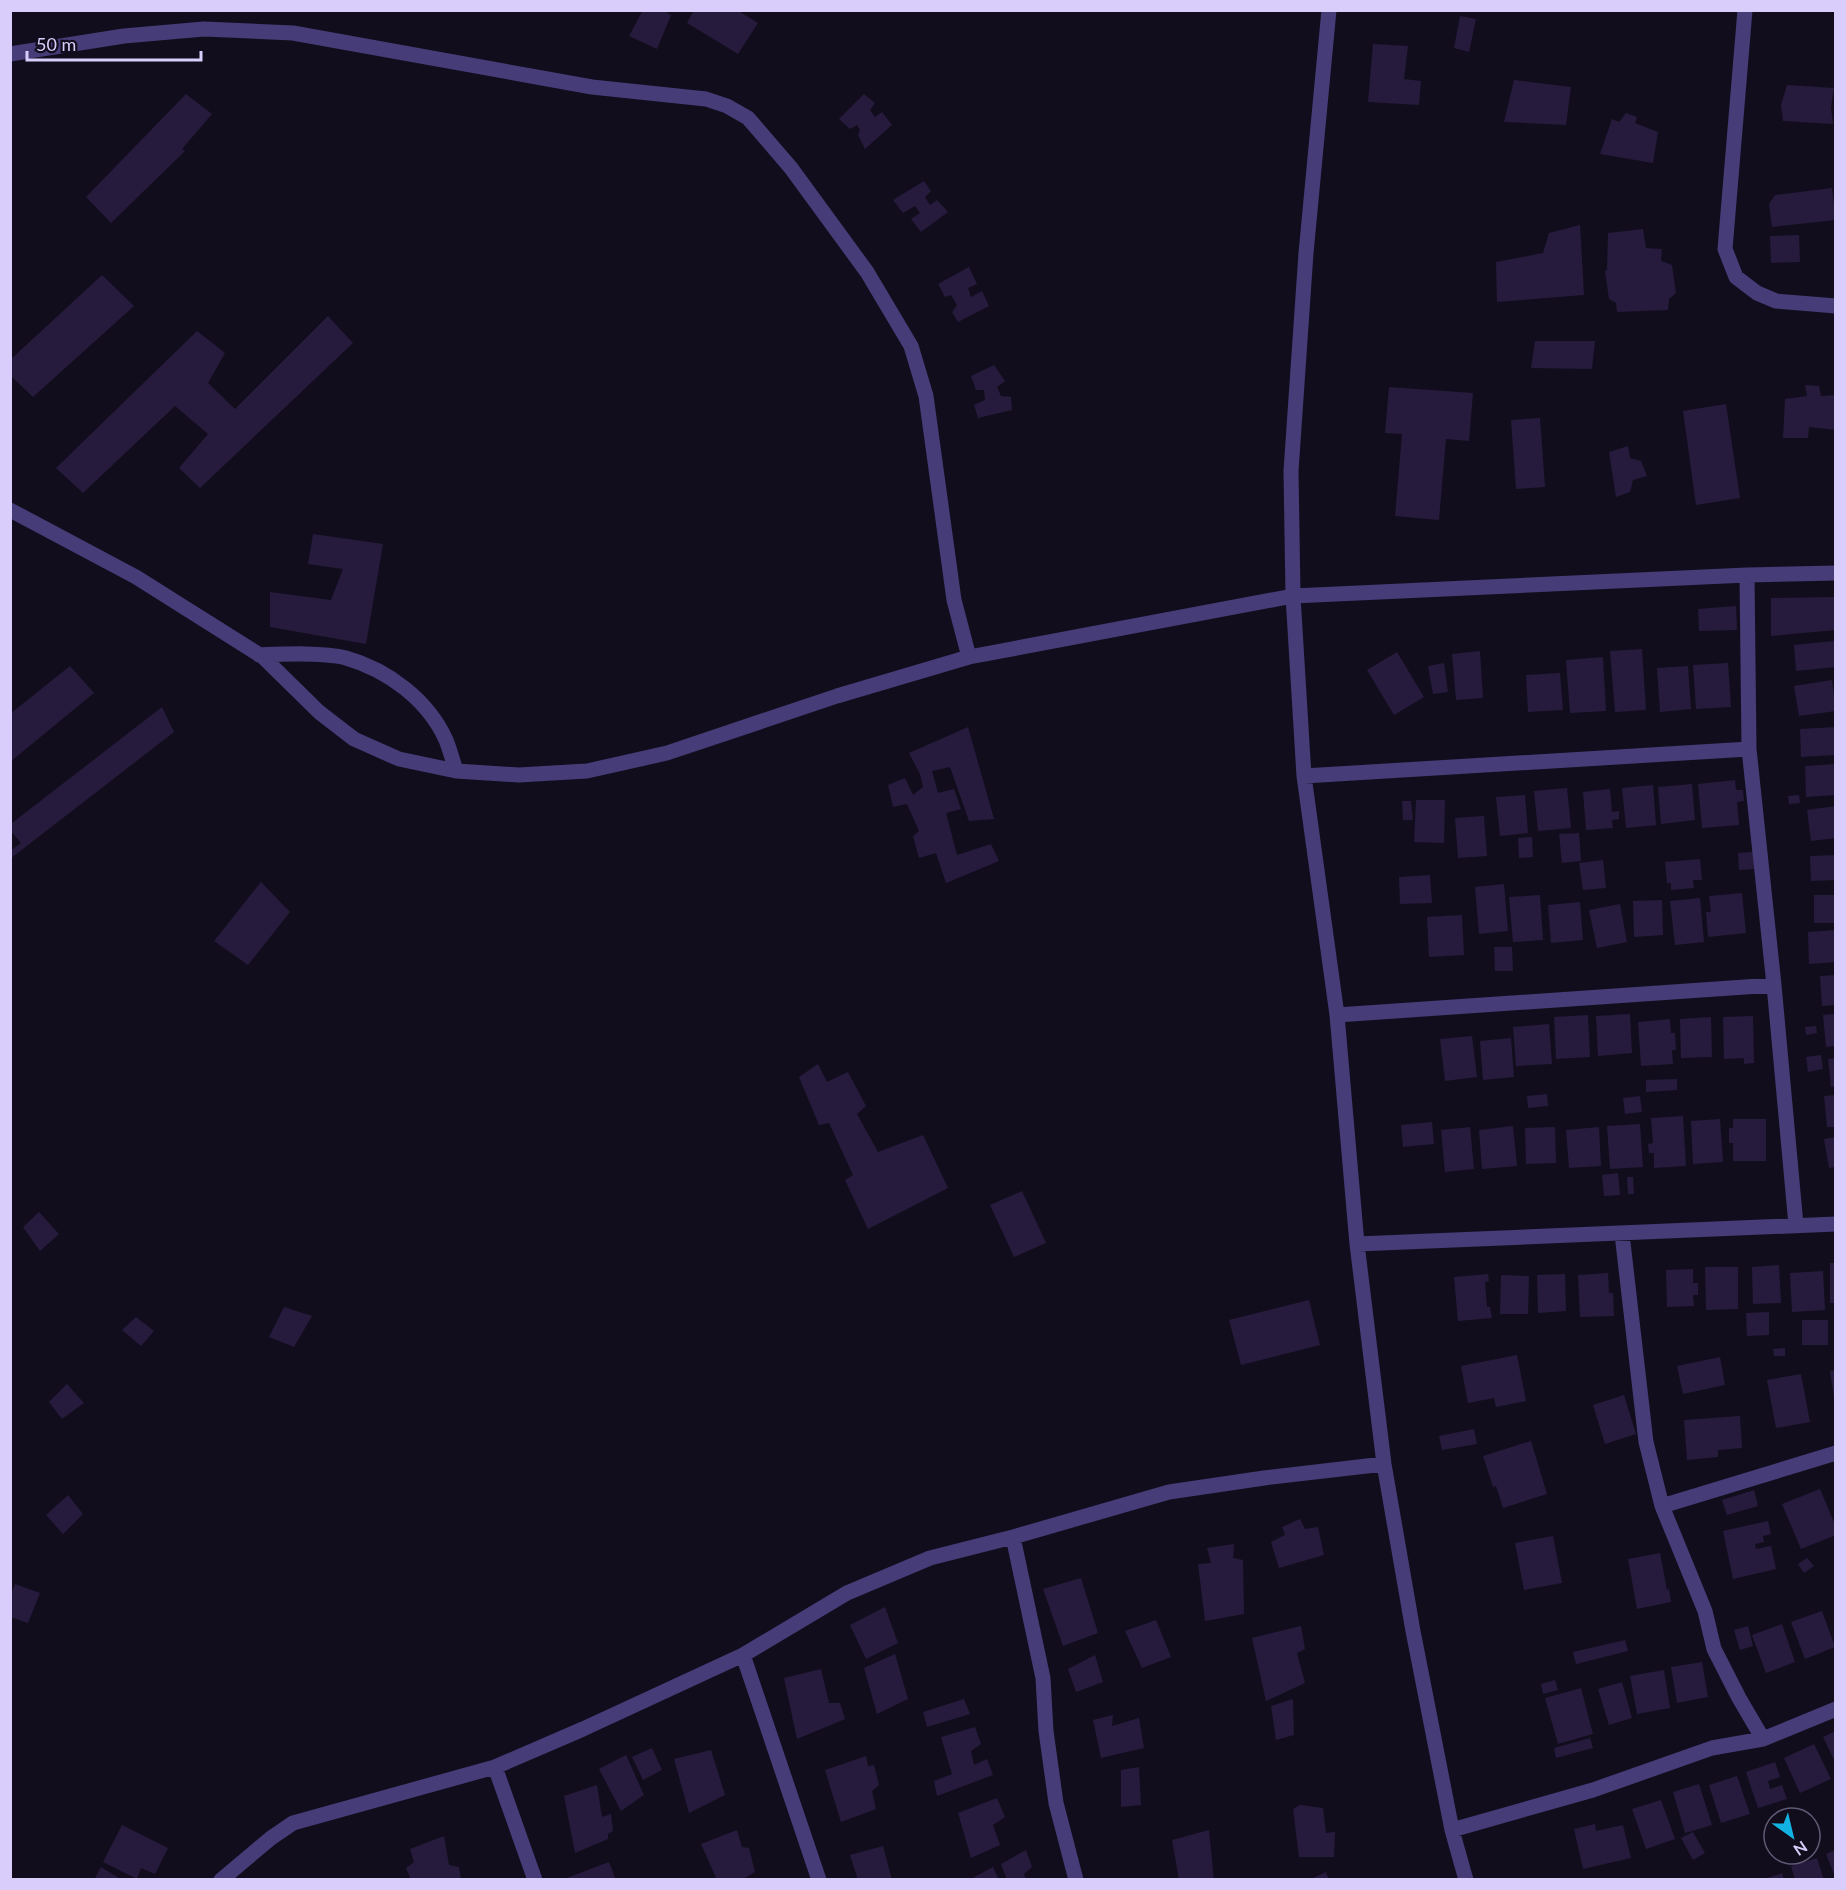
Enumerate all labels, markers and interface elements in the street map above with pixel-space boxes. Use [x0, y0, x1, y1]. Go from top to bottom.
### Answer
scale bar [27, 24, 201, 62]
text: 50 m [36, 33, 76, 55]
north arrow [1762, 1806, 1822, 1866]
text: N [1790, 1838, 1811, 1860]

